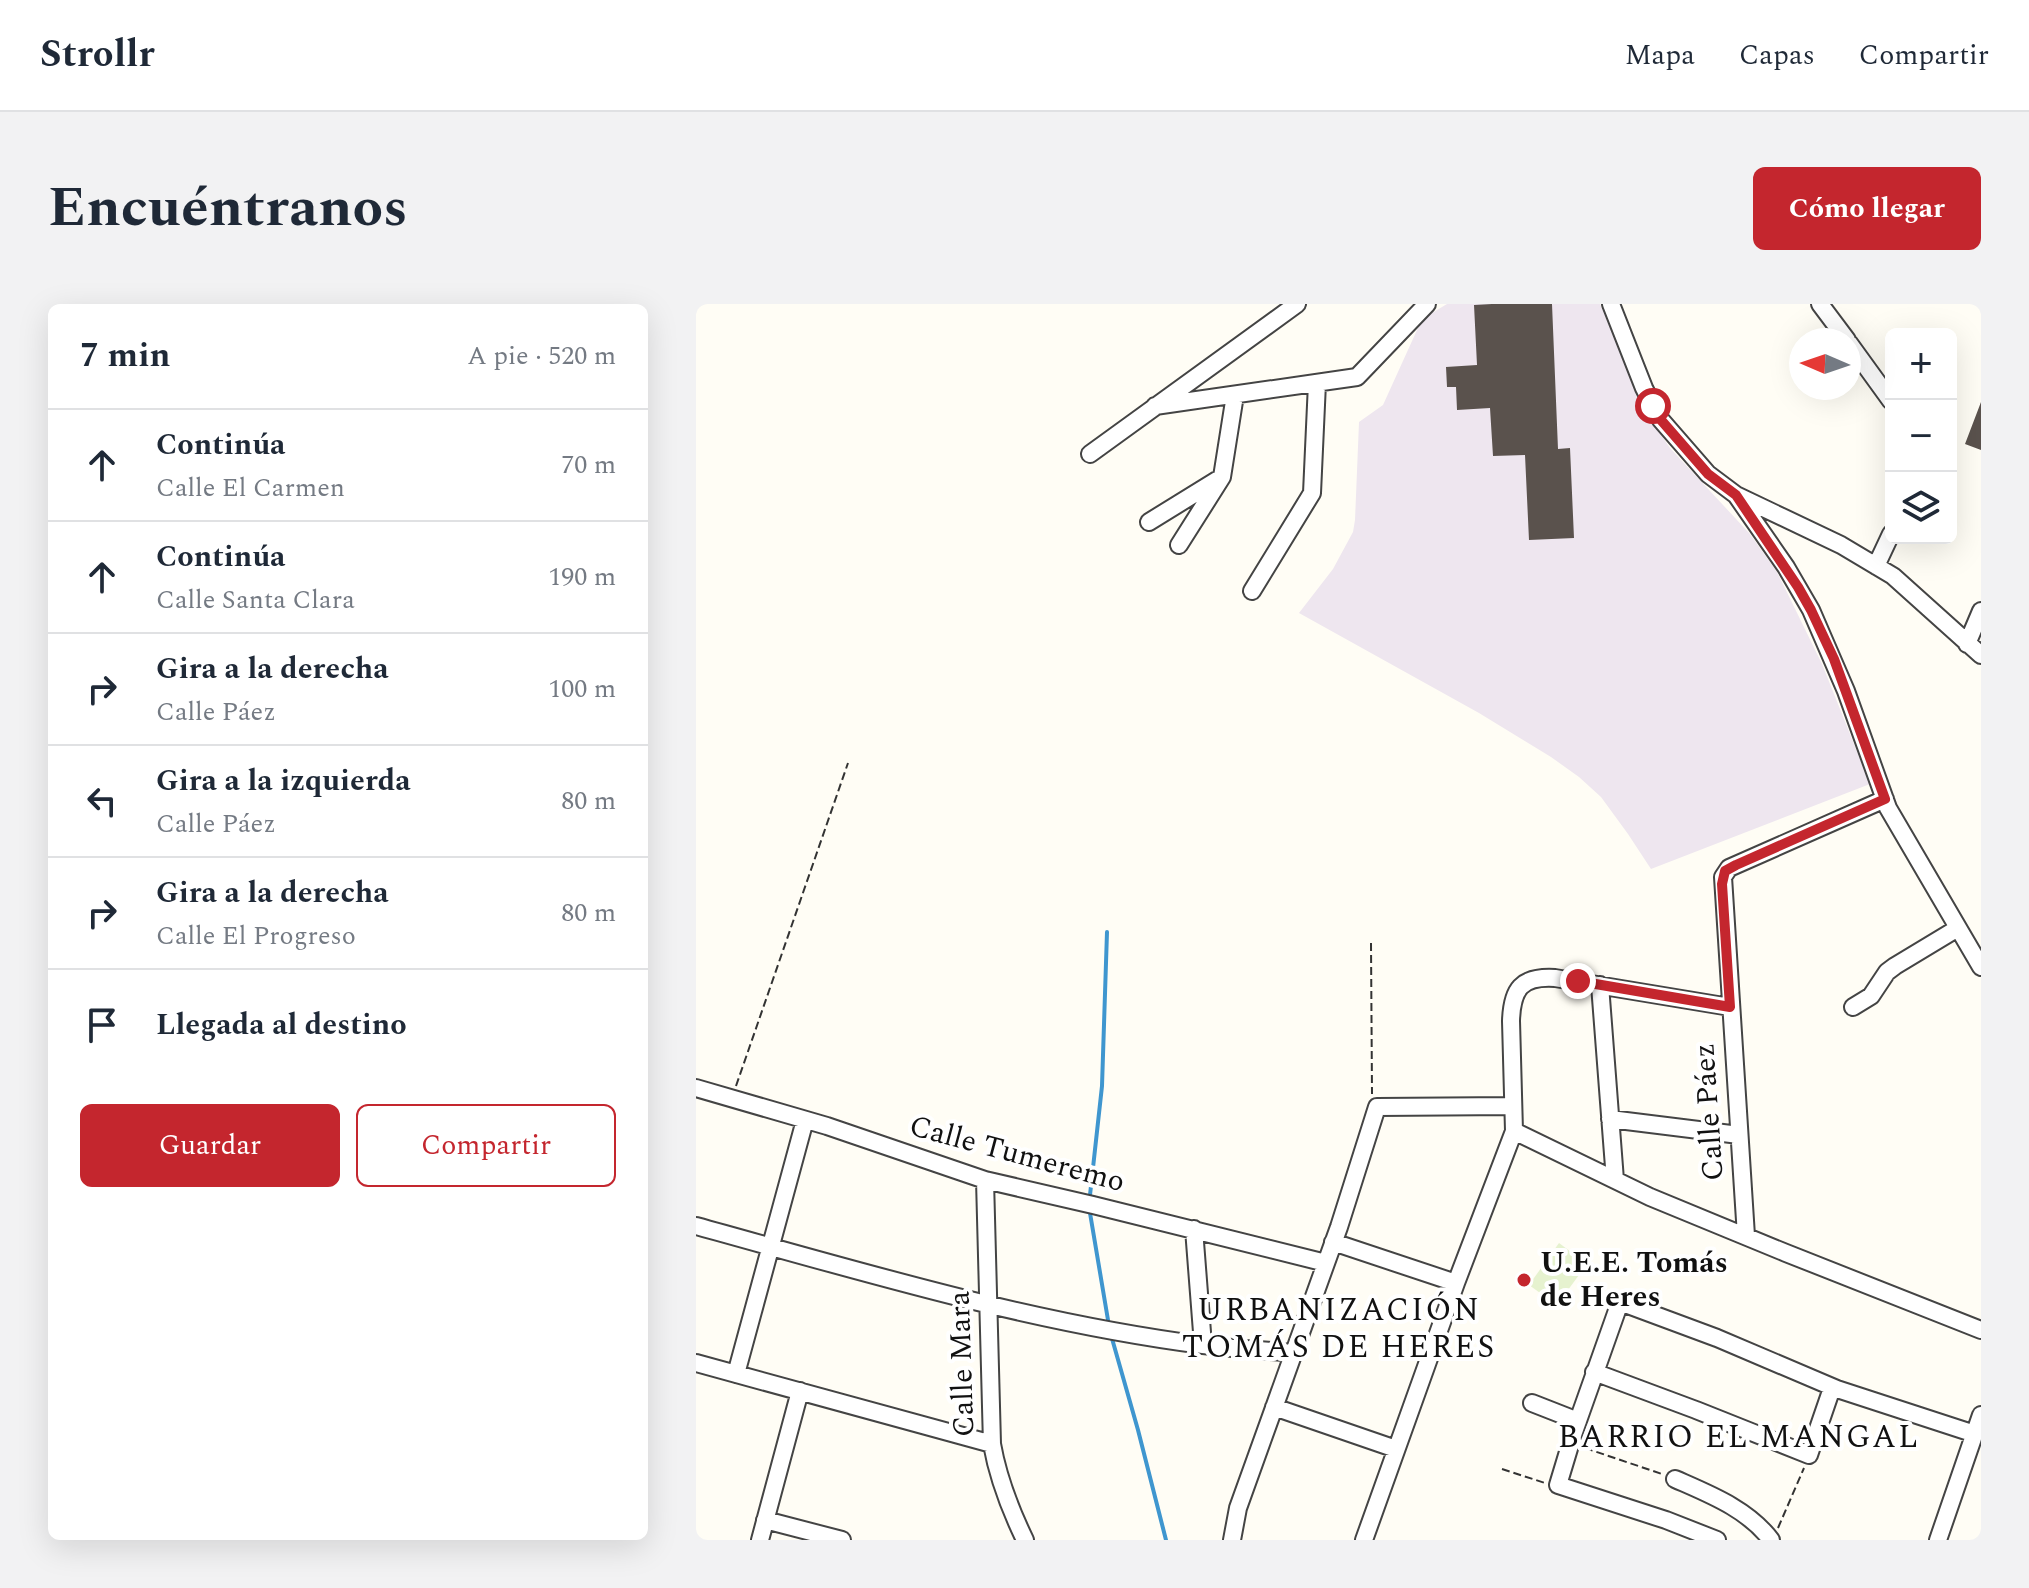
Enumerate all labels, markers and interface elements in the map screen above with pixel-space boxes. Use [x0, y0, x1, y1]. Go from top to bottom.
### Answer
text: Strollr [40, 26, 155, 84]
text: Mapa [1625, 34, 1695, 77]
text: Capas [1739, 34, 1815, 77]
text: Compartir [1859, 34, 1989, 77]
text: Encuéntranos [48, 166, 408, 251]
button: Cómo llegar [1753, 167, 1981, 250]
north arrow [1789, 328, 1861, 400]
map controls [1885, 328, 1957, 544]
button: + [1885, 328, 1957, 400]
text: 7 min [80, 330, 170, 382]
text: A pie · 520 m [467, 336, 616, 376]
route start [1635, 388, 1671, 424]
button: − [1885, 400, 1957, 472]
text: Continúa [156, 422, 286, 468]
icon: ahead [80, 443, 124, 487]
text: 70 m [561, 445, 616, 485]
text: Calle El Carmen [156, 468, 345, 508]
button: layers [1885, 472, 1957, 544]
text: Continúa [156, 534, 286, 580]
icon: ahead [80, 555, 124, 599]
text: 190 m [548, 557, 616, 597]
text: Calle Santa Clara [156, 580, 355, 620]
text: Gira a la derecha [156, 646, 389, 692]
icon: right [80, 667, 124, 711]
text: 100 m [548, 669, 616, 709]
text: Calle Páez [156, 692, 276, 732]
text: Gira a la izquierda [156, 758, 411, 804]
icon: left [80, 779, 124, 823]
text: 80 m [561, 781, 616, 821]
text: Calle Páez [156, 804, 276, 844]
text: Gira a la derecha [156, 870, 389, 916]
icon: right [80, 891, 124, 935]
text: 80 m [561, 893, 616, 933]
text: Calle El Progreso [156, 916, 356, 956]
route end [1560, 963, 1596, 999]
text: Llegada al destino [156, 1002, 407, 1048]
icon: arrive [80, 1003, 124, 1047]
street label: Calle Páez [1681, 1041, 1737, 1183]
street label: Calle Tumeremo [904, 1103, 1130, 1205]
button: Guardar [80, 1104, 340, 1187]
button: Compartir [356, 1104, 616, 1187]
place label: U.E.E. Tomás de Heres [1540, 1240, 1728, 1320]
marker: U.E.E. Tomás de Heres [1515, 1271, 1533, 1289]
district label: URBANIZACIÓN TOMÁS DE HERES [1182, 1286, 1496, 1372]
street label: Calle Mara [936, 1290, 988, 1438]
district label: BARRIO EL MANGAL [1558, 1413, 1920, 1462]

